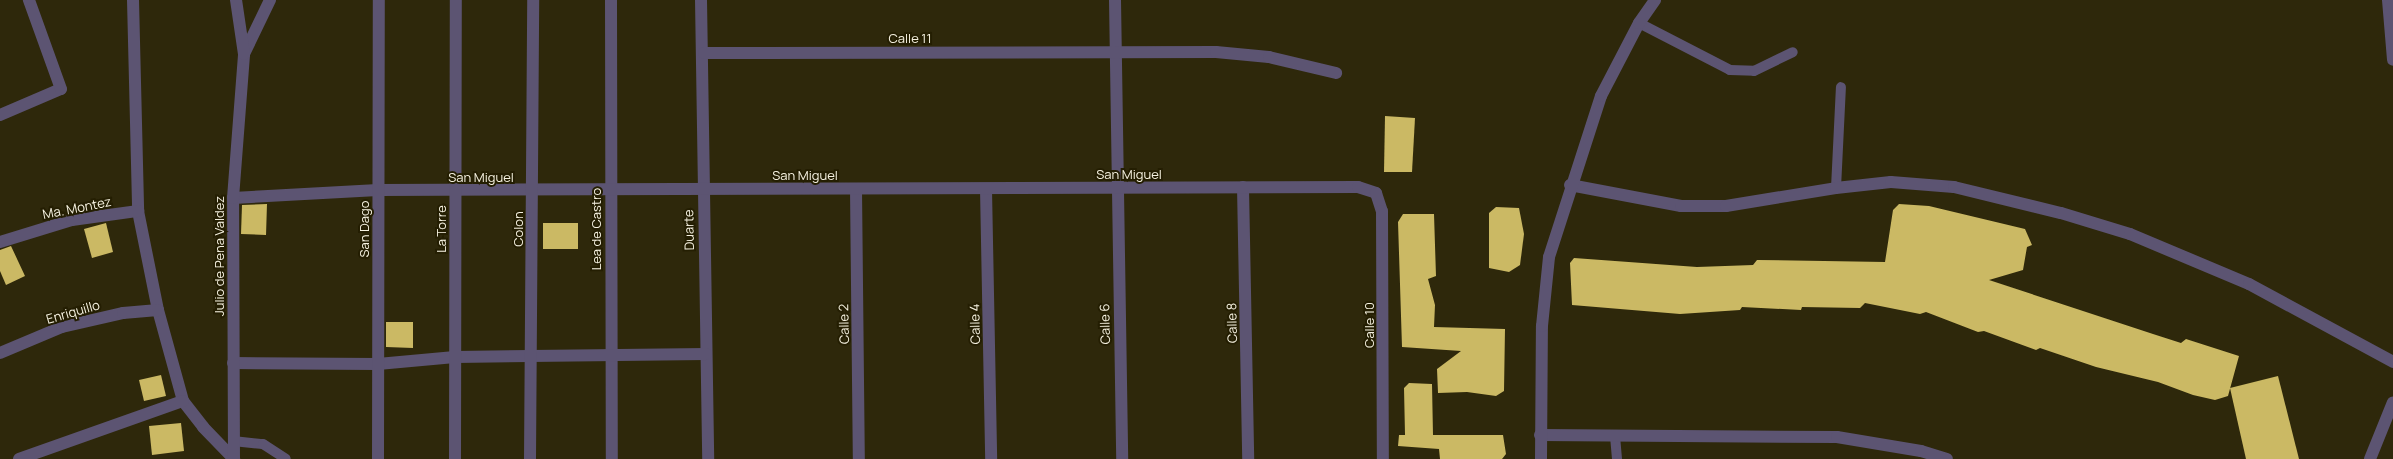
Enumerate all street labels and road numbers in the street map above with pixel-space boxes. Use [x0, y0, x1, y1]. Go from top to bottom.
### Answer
street label: Calle 11 [889, 30, 931, 46]
street label: San Miguel [1096, 166, 1162, 182]
street label: San Miguel [772, 167, 838, 183]
street label: San Miguel [448, 169, 514, 185]
street label: Lea de Castro [588, 188, 604, 270]
street label: Ma. Montez [41, 194, 113, 222]
street label: Julio de Pena Valdez [211, 196, 227, 316]
street label: San Dago [356, 201, 372, 257]
street label: La Torre [433, 205, 449, 253]
street label: Duarte [681, 209, 697, 251]
street label: Colon [510, 211, 526, 247]
street label: Enriquillo [44, 297, 102, 327]
street label: Calle 10 [1361, 302, 1377, 348]
street label: Calle 6 [1097, 303, 1113, 345]
street label: Calle 8 [1224, 303, 1240, 343]
street label: Calle 2 [836, 304, 852, 344]
street label: Calle 4 [967, 304, 983, 344]

